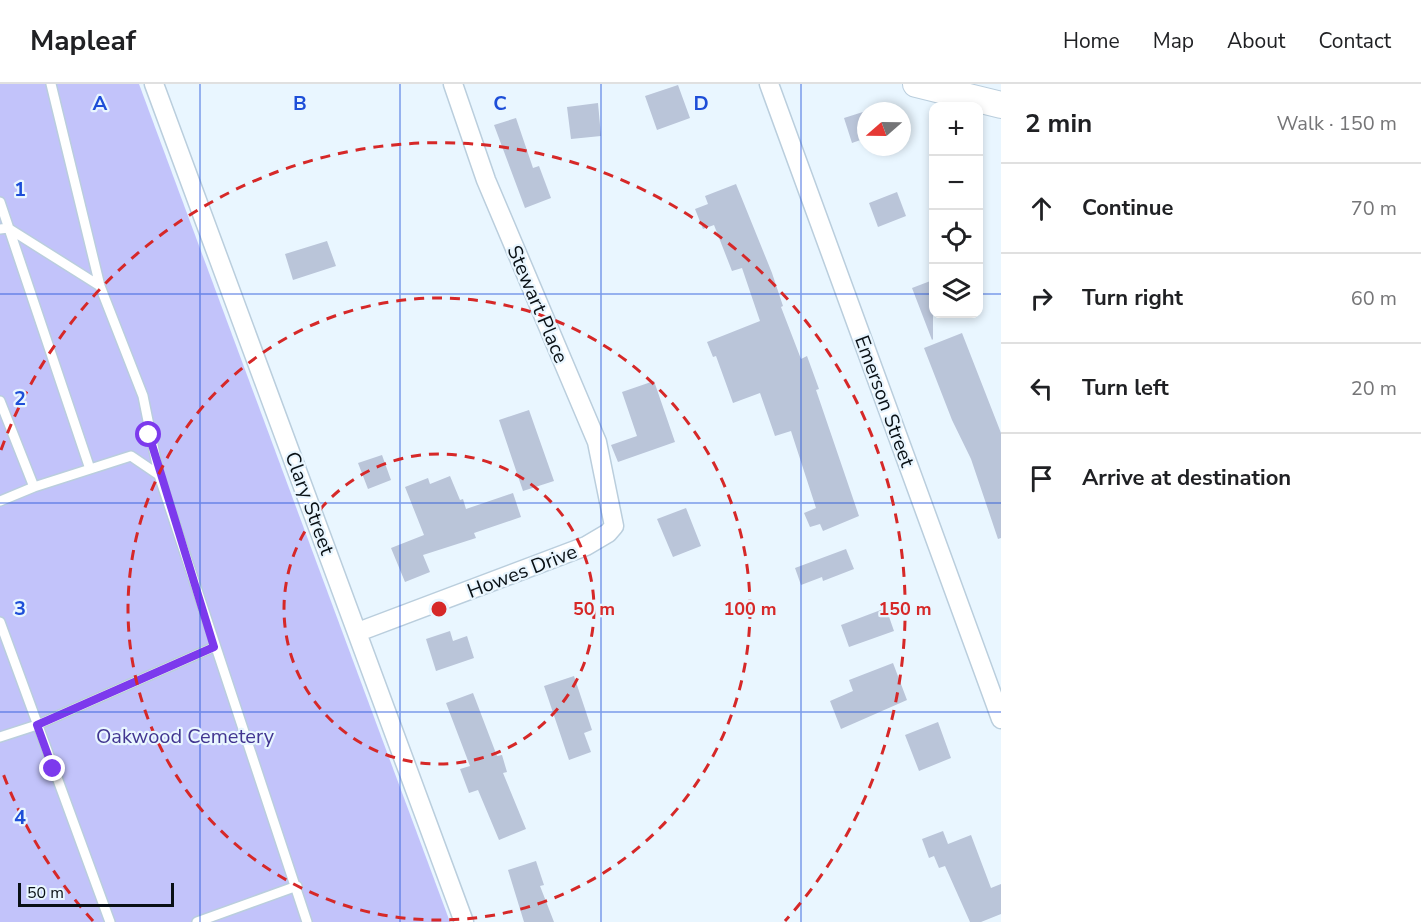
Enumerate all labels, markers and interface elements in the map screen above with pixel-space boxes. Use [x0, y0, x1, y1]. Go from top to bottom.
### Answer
text: Mapleaf [30, 22, 136, 60]
text: Home [1063, 27, 1120, 55]
text: Map [1153, 27, 1194, 55]
text: About [1227, 27, 1285, 55]
text: Contact [1318, 27, 1391, 55]
text: A [93, 90, 108, 117]
text: B [293, 90, 307, 117]
text: C [493, 90, 507, 117]
text: D [693, 90, 709, 117]
north arrow [857, 102, 911, 156]
map controls [929, 102, 983, 318]
button: + [929, 102, 983, 156]
text: 2 min [1025, 106, 1092, 141]
text: Walk · 150 m [1277, 110, 1397, 137]
button: − [929, 156, 983, 210]
text: 1 [14, 176, 26, 203]
icon: ahead [1025, 192, 1058, 225]
text: Continue [1082, 193, 1173, 223]
text: 70 m [1351, 195, 1397, 222]
button: locate [929, 210, 983, 264]
street label: Stewart Place [501, 241, 575, 367]
button: layers [929, 264, 983, 318]
icon: right [1025, 282, 1058, 315]
text: Turn right [1082, 283, 1183, 313]
text: 60 m [1351, 285, 1397, 312]
street label: Emerson Street [848, 332, 921, 472]
icon: left [1025, 372, 1058, 405]
text: Turn left [1082, 373, 1169, 403]
text: 20 m [1351, 375, 1397, 402]
text: 2 [14, 385, 26, 412]
route start [135, 421, 161, 447]
street label: Clary Street [278, 448, 341, 559]
icon: arrive [1025, 462, 1058, 495]
text: Arrive at destination [1082, 463, 1291, 493]
street label: Howes Drive [463, 538, 581, 605]
text: 3 [14, 595, 26, 622]
text: 50 m [573, 597, 615, 621]
text: 100 m [723, 597, 777, 621]
text: 150 m [878, 597, 932, 621]
centre of rings [429, 599, 449, 619]
park label: Oakwood Cemetery [96, 723, 275, 750]
route end [39, 755, 65, 781]
text: 4 [14, 804, 26, 831]
scale bar [18, 880, 174, 908]
text: 50 m [27, 882, 64, 904]

